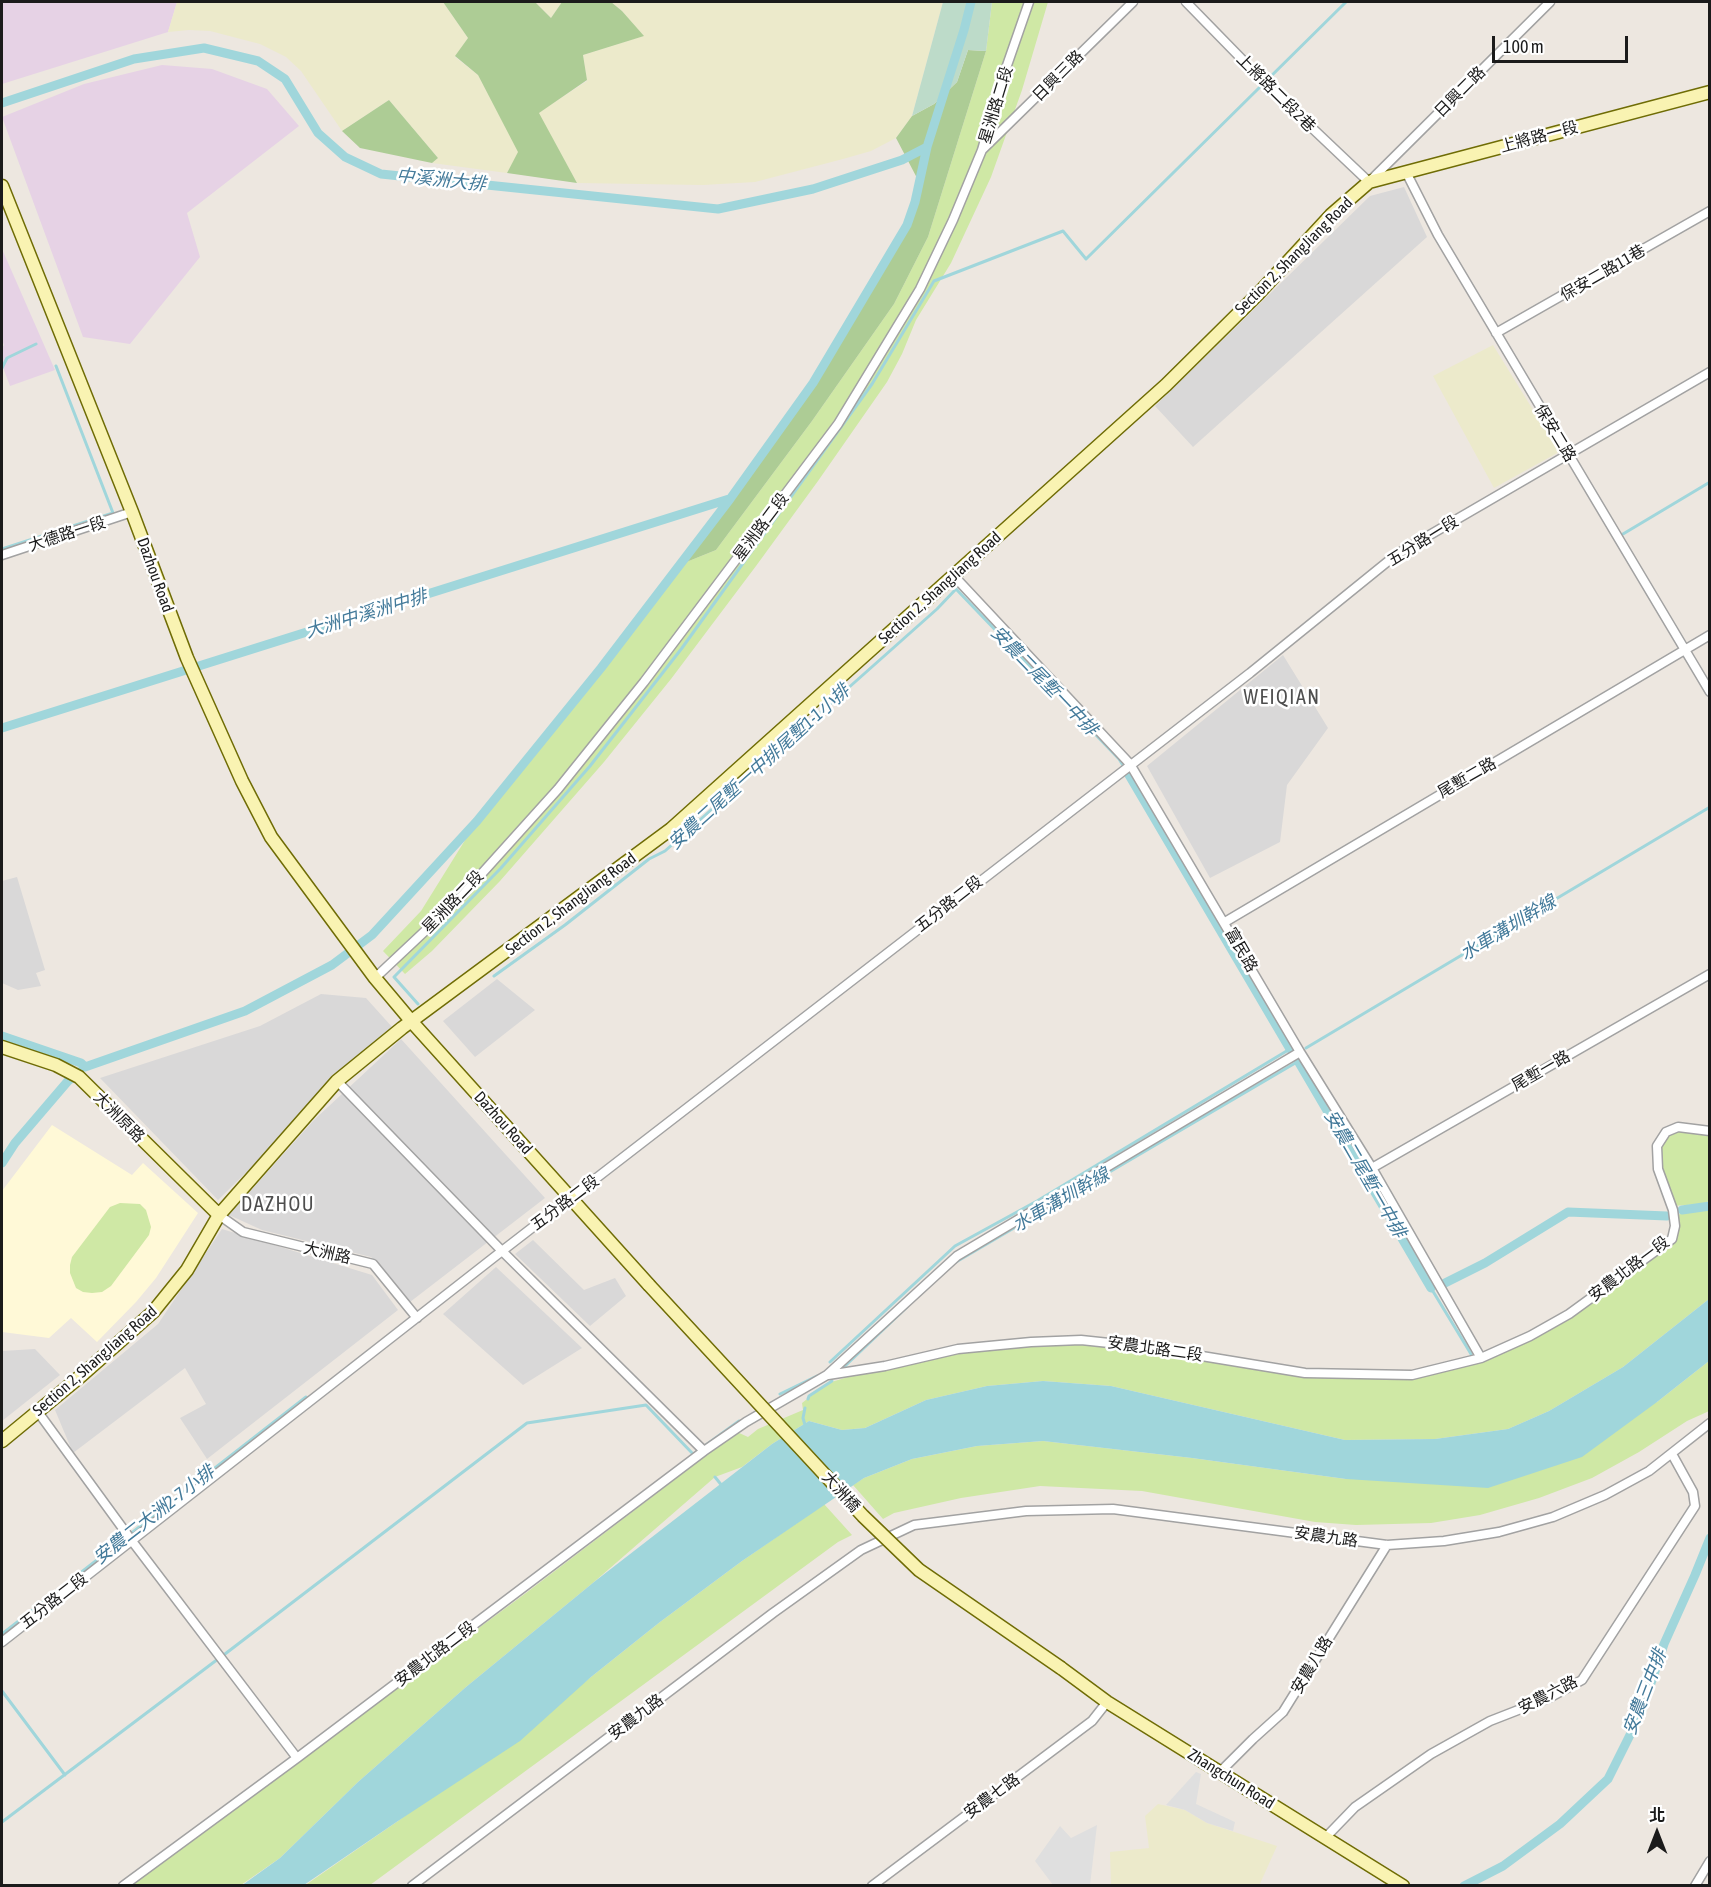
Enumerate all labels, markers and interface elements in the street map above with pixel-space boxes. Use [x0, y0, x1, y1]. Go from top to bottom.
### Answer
scale bar [1495, 24, 1632, 62]
text: 100 m [1503, 36, 1544, 57]
street label: 日興三路 [1029, 47, 1087, 105]
street label: 上將路二段2巷 [1233, 50, 1319, 136]
street label: 日興二路 [1431, 63, 1489, 121]
street label: 星洲路二段 [975, 64, 1017, 146]
street label: 上將路一段 [1498, 117, 1580, 157]
water label: 中溪洲大排 [395, 165, 487, 195]
street label: Section 2, ShangJiang Road [1231, 193, 1357, 319]
street label: 保安二路11巷 [1557, 241, 1649, 305]
street label: 保安二路 [1530, 401, 1580, 465]
street label: 星洲路二段 [729, 489, 793, 565]
street label: 五分路一段 [1384, 512, 1462, 570]
street label: 大德路一段 [26, 513, 108, 555]
street label: Section 2, ShangJiang Road [875, 528, 1005, 648]
street label: Dazhou Road [133, 535, 177, 615]
water label: 大洲中溪洲中排 [303, 585, 429, 643]
water label: 安農二尾塹一中排 [986, 622, 1102, 740]
water label: 安農二尾塹一中排尾塹1-1小排 [664, 680, 854, 854]
district label: WEIQIAN [1244, 686, 1320, 710]
street label: 尾塹二路 [1434, 754, 1500, 802]
street label: Section 2, ShangJiang Road [502, 849, 640, 959]
street label: 星洲路二段 [418, 867, 488, 937]
street label: 五分路二段 [912, 872, 986, 936]
water label: 水車溝圳幹線 [1456, 891, 1560, 965]
street label: 富民路 [1221, 924, 1261, 976]
street label: 尾塹一路 [1508, 1047, 1574, 1095]
street label: 大洲原路 [90, 1088, 148, 1146]
street label: Dazhou Road [470, 1088, 536, 1158]
water label: 安農二尾塹一中排 [1320, 1106, 1410, 1242]
water label: 水車溝圳幹線 [1009, 1164, 1113, 1236]
street label: 五分路二段 [527, 1171, 603, 1235]
district label: DAZHOU [241, 1193, 315, 1217]
street label: 安農北路一段 [1585, 1232, 1673, 1306]
street label: 大洲路 [301, 1238, 353, 1268]
street label: Section 2, ShangJiang Road [29, 1302, 161, 1420]
street label: 安農北路二段 [1106, 1333, 1204, 1365]
water label: 安農二大洲2-7小排 [89, 1461, 219, 1569]
street label: 大洲橋 [818, 1468, 864, 1516]
street label: 安農九路 [1293, 1523, 1359, 1551]
street label: 五分路二段 [17, 1569, 91, 1633]
street label: 安農北路二段 [391, 1617, 479, 1691]
street label: 安農八路 [1287, 1633, 1337, 1697]
water label: 安農三中排 [1619, 1646, 1671, 1738]
street label: 安農六路 [1515, 1672, 1581, 1718]
street label: 安農九路 [605, 1690, 667, 1744]
street label: Zhangchun Road [1184, 1745, 1278, 1813]
street label: 安農七路 [960, 1769, 1024, 1823]
north arrow [1627, 1803, 1687, 1863]
text: 北 [1649, 1806, 1665, 1824]

